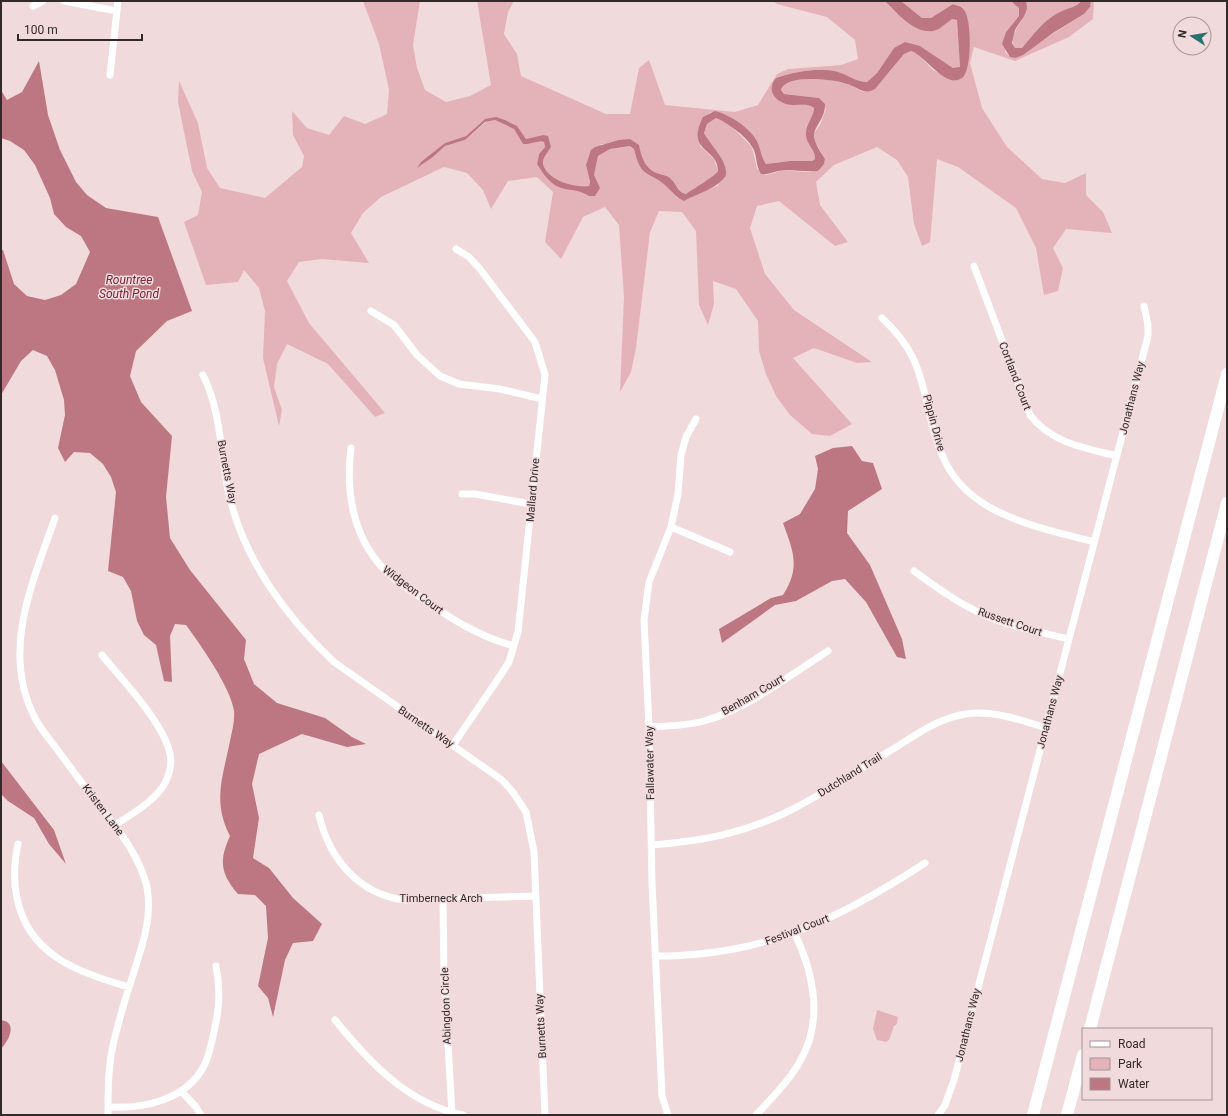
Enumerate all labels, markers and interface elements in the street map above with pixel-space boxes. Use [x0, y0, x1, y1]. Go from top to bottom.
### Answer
scale bar [18, 16, 142, 42]
north arrow [1172, 16, 1212, 56]
text: 100 m [24, 23, 58, 37]
text: N [1176, 29, 1190, 39]
water label: Rountree South Pond [99, 273, 159, 301]
street label: Cortland Court [996, 340, 1034, 412]
street label: Jonathans Way [1117, 359, 1148, 436]
street label: Pippin Drive [920, 393, 948, 453]
street label: Burnetts Way [214, 439, 240, 506]
street label: Mallard Drive [524, 457, 542, 523]
street label: Widgeon Court [380, 563, 446, 617]
street label: Russett Court [976, 605, 1044, 639]
street label: Benham Court [719, 672, 787, 718]
street label: Jonathans Way [1034, 673, 1066, 750]
street label: Burnetts Way [395, 703, 457, 751]
street label: Fallawater Way [643, 725, 657, 800]
street label: Dutchland Trail [816, 750, 884, 800]
street label: Kristen Lane [79, 782, 127, 838]
street label: Timberneck Arch [399, 892, 483, 905]
street label: Festival Court [763, 912, 831, 948]
street label: Abingdon Circle [438, 967, 454, 1045]
street label: Jonathans Way [953, 986, 984, 1063]
street label: Burnetts Way [533, 992, 549, 1059]
legend [1082, 1028, 1212, 1100]
text: Road [1118, 1037, 1146, 1051]
text: Park [1118, 1057, 1143, 1071]
text: Water [1118, 1077, 1149, 1091]

